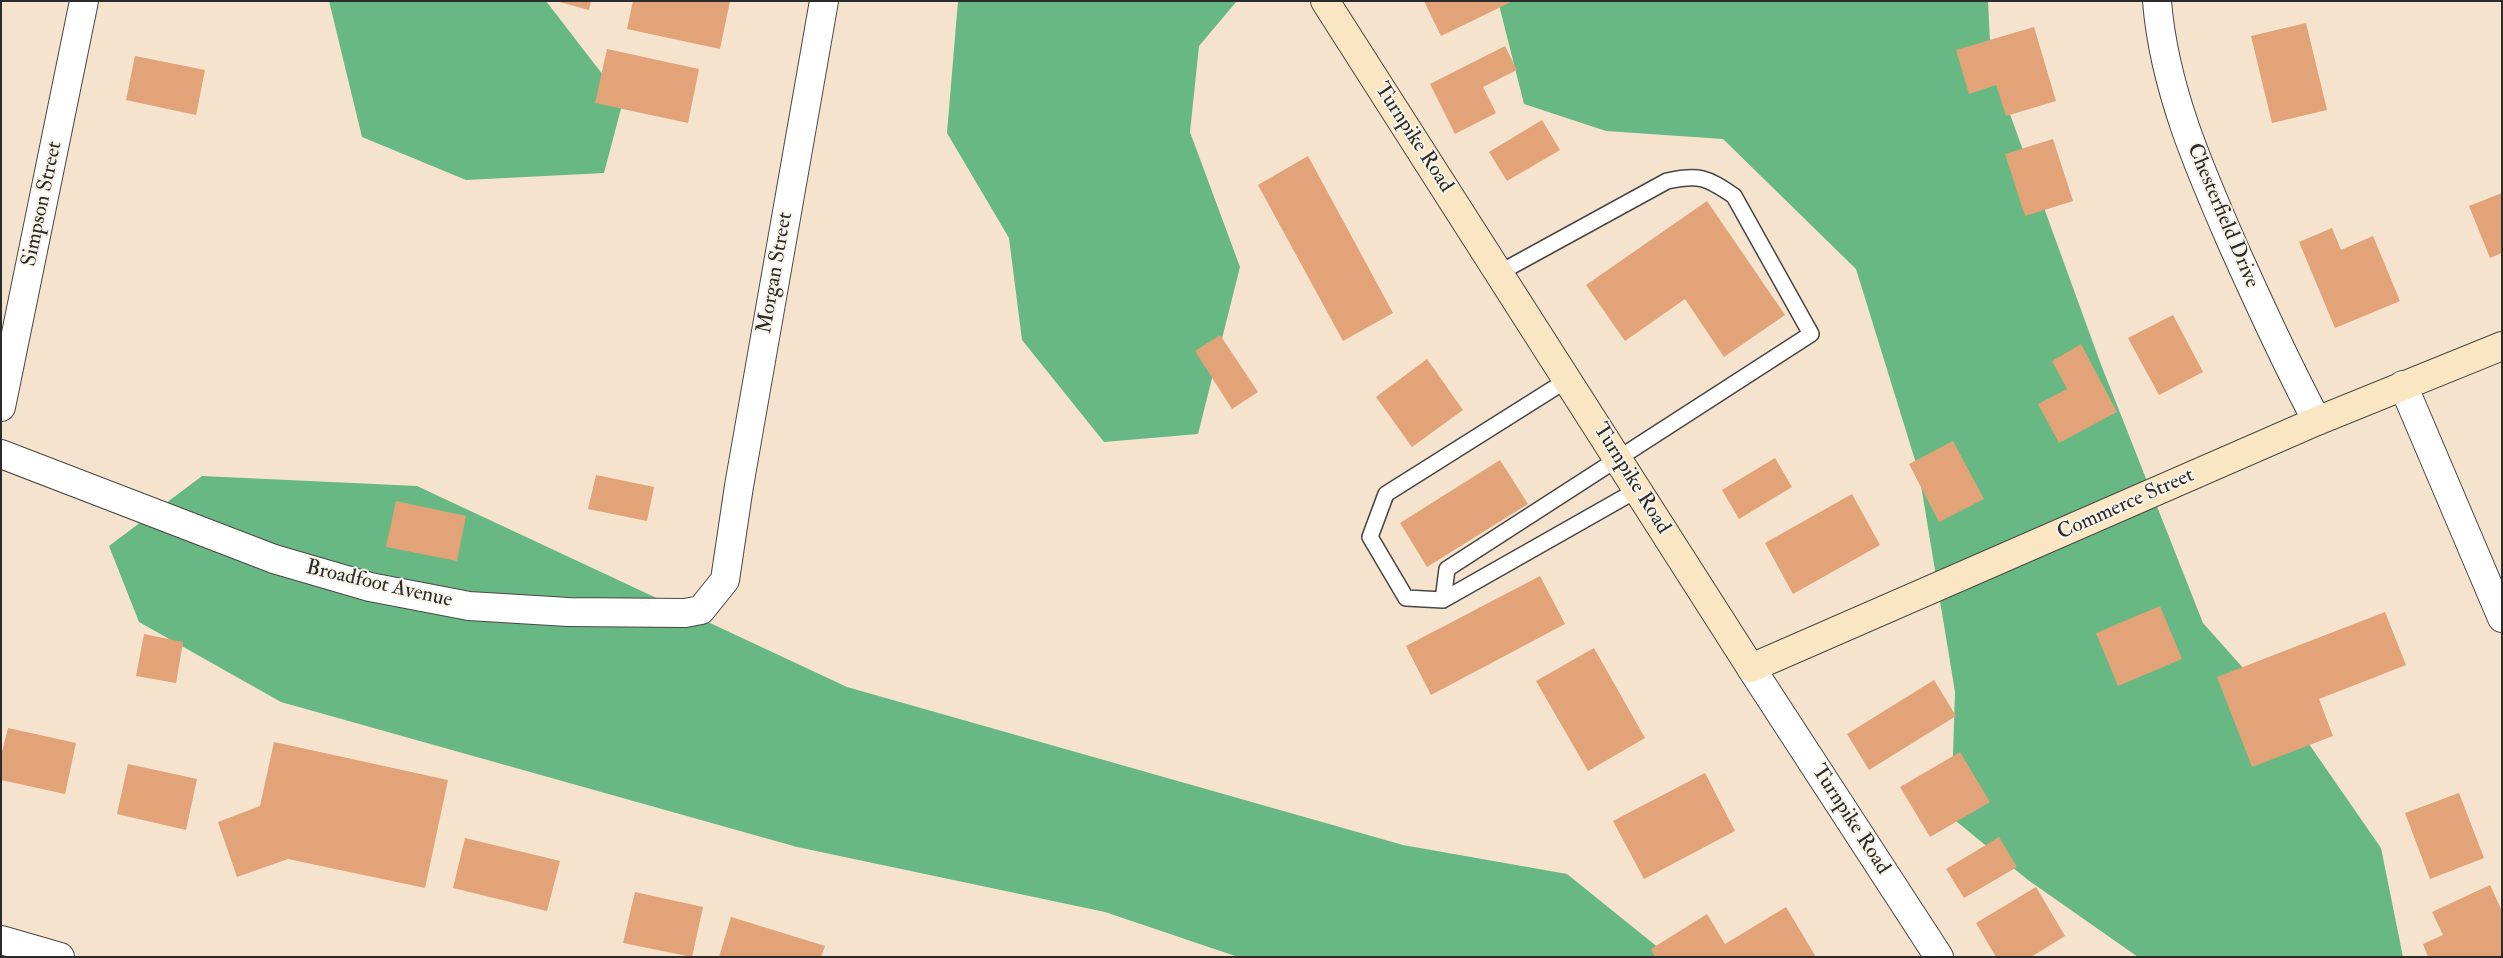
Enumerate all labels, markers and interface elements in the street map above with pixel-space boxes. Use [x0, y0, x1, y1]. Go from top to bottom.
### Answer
street label: Turnpike Road [1368, 78, 1458, 198]
street label: Simpson Street [17, 139, 69, 269]
street label: Chesterfield Drive [2180, 140, 2264, 292]
street label: Morgan Street [753, 210, 799, 336]
street label: Turnpike Road [1587, 419, 1675, 539]
street label: Commerce Street [2054, 464, 2198, 546]
street label: Broadfoot Avenue [303, 556, 455, 614]
street label: Turnpike Road [1805, 760, 1895, 880]

